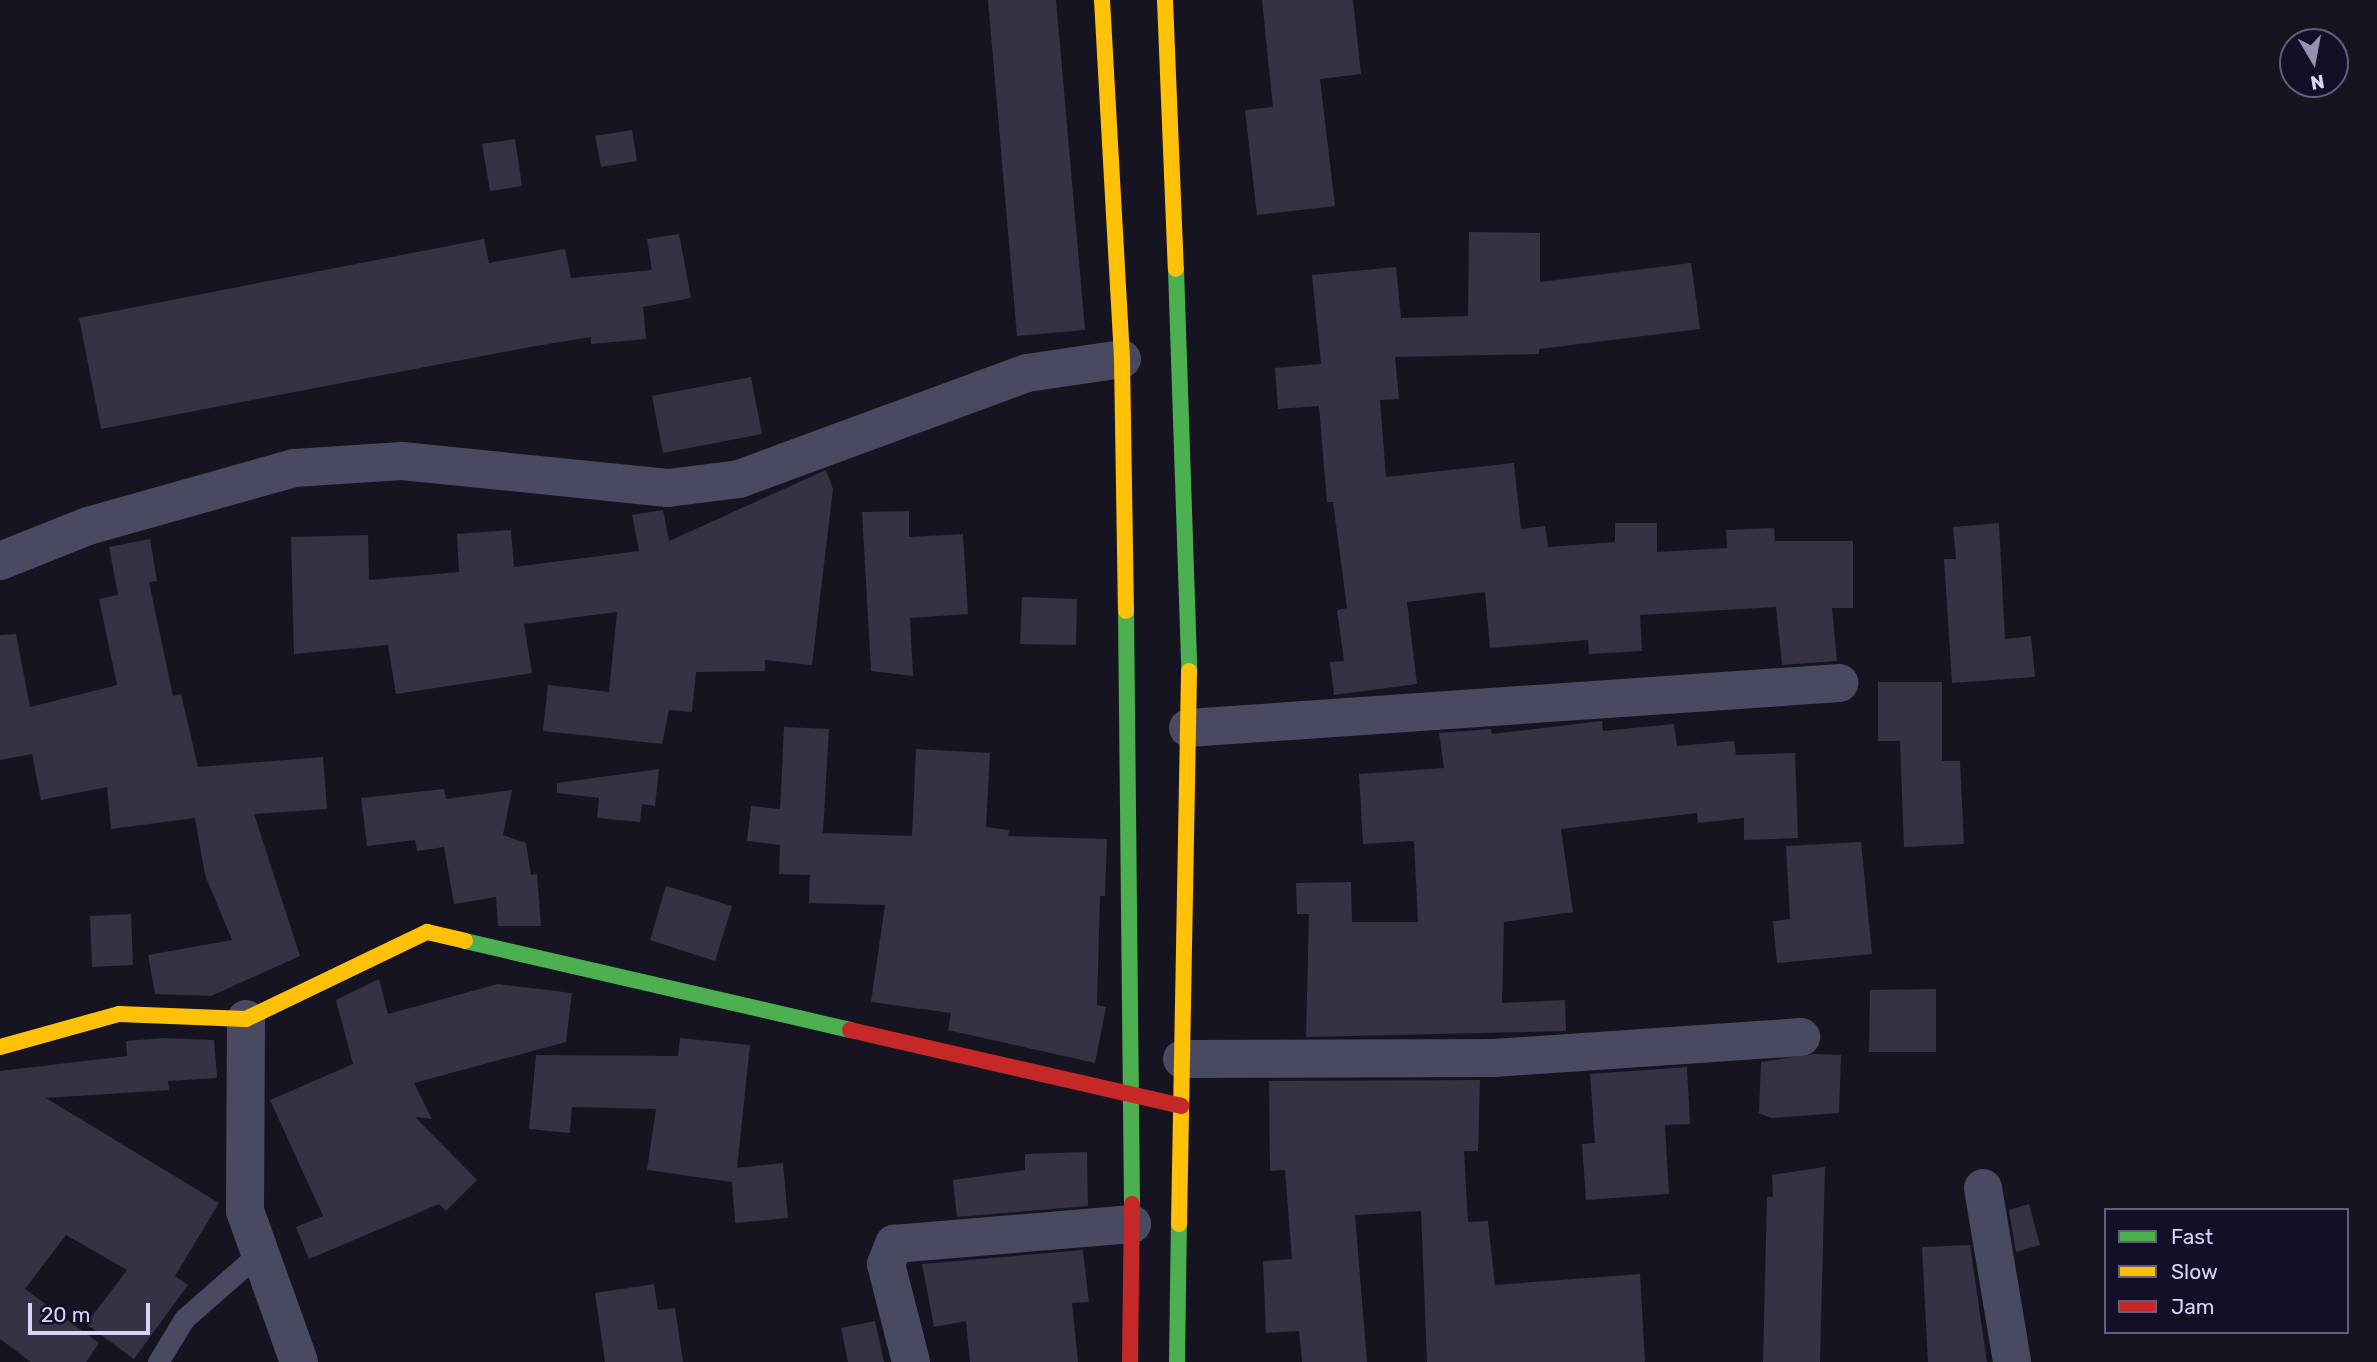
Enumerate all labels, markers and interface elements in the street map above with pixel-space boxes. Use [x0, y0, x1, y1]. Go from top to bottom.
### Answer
north arrow [2279, 28, 2349, 98]
text: N [2309, 70, 2326, 95]
legend [2104, 1208, 2349, 1334]
text: Fast [2171, 1224, 2213, 1249]
text: Slow [2171, 1259, 2218, 1284]
scale bar [32, 1288, 154, 1332]
text: Jam [2171, 1294, 2215, 1319]
text: 20 m [41, 1302, 90, 1327]

